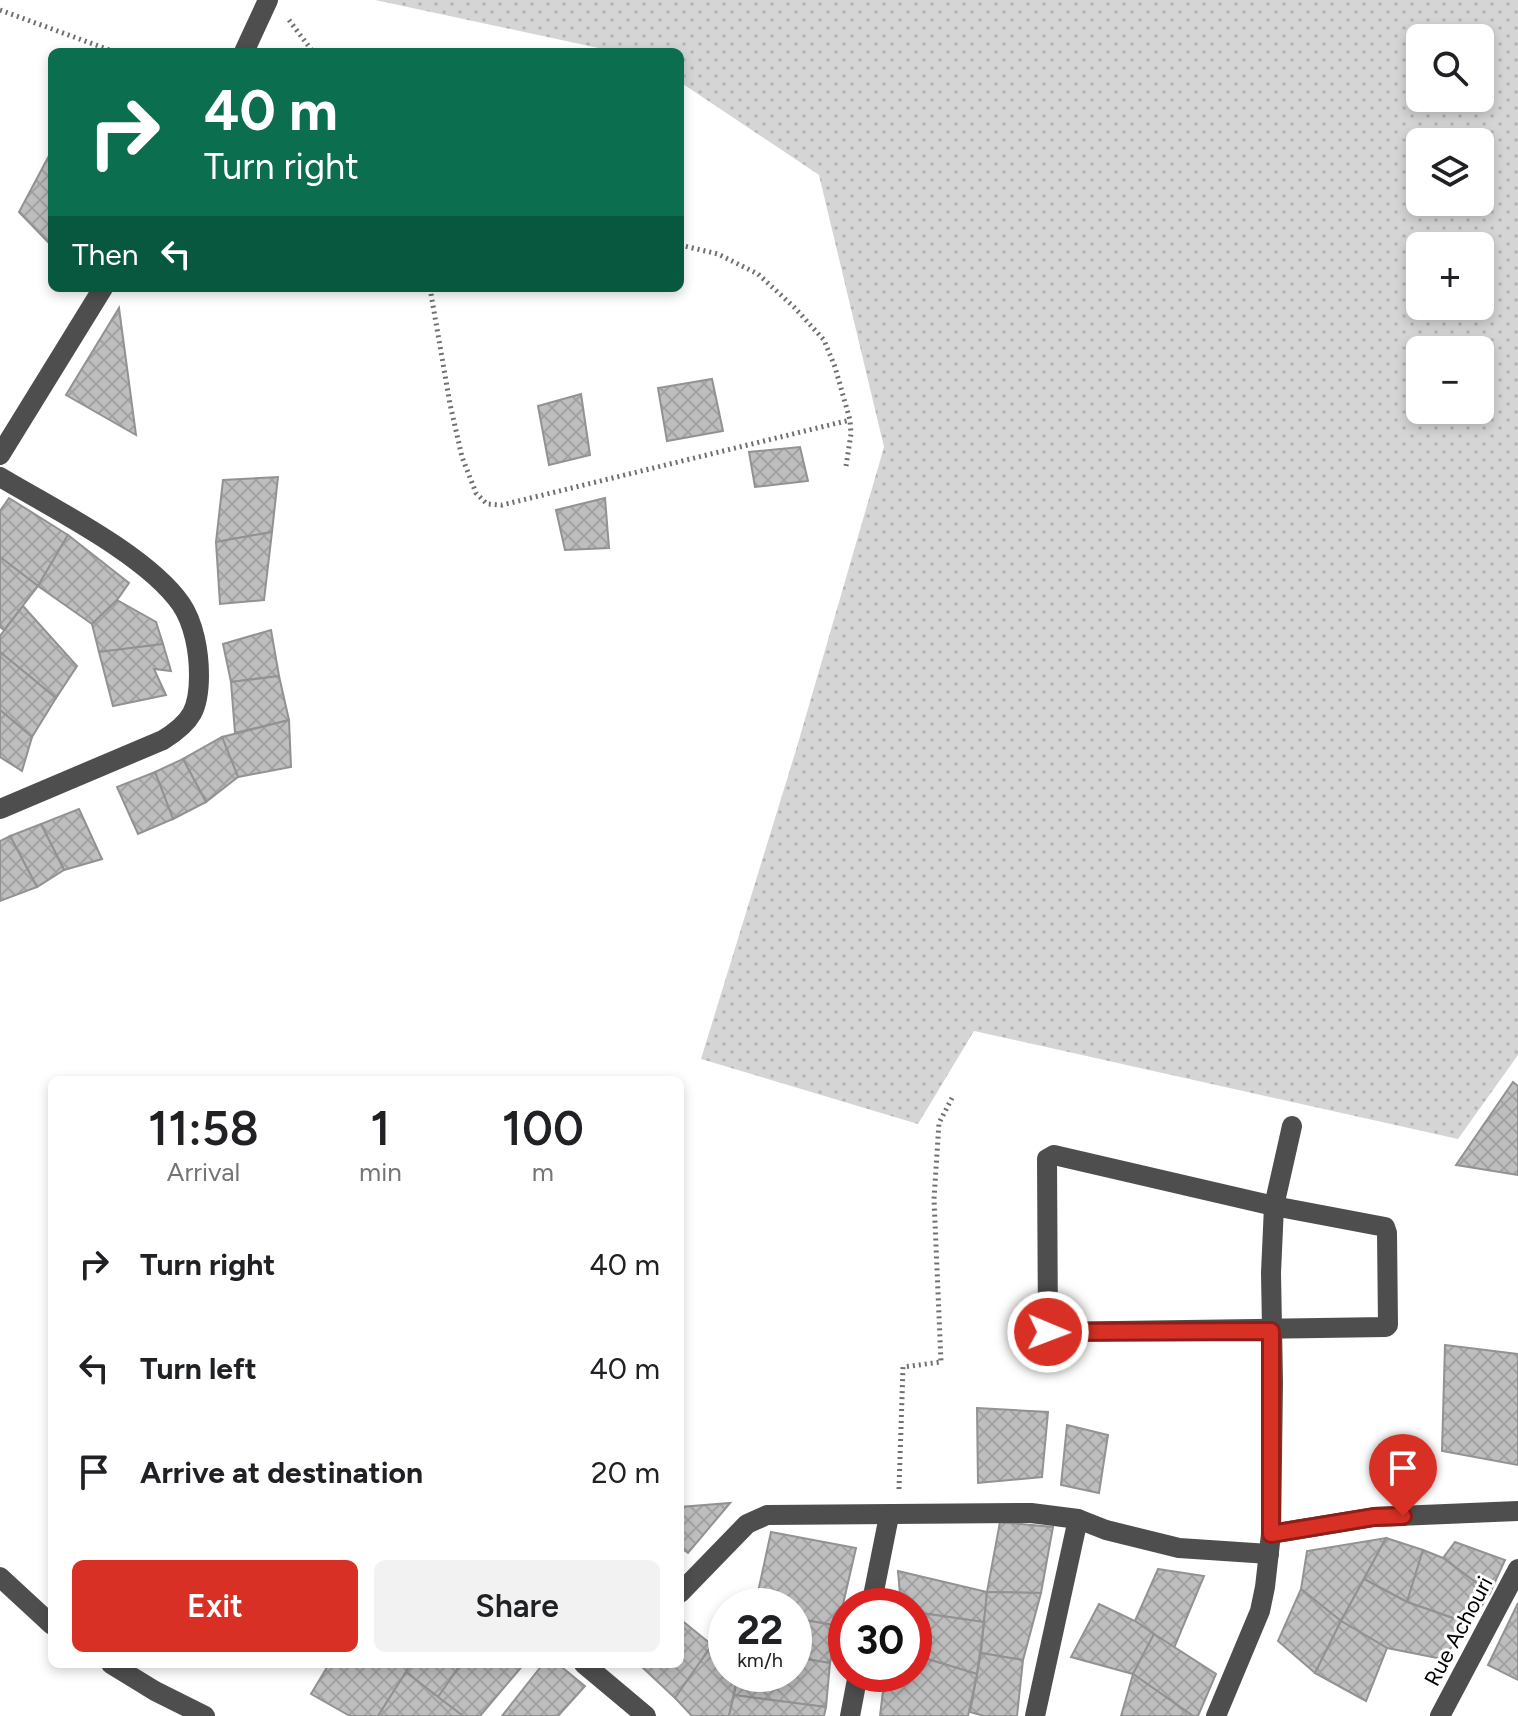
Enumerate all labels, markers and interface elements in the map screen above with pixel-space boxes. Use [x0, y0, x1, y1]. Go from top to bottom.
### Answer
map controls [1406, 24, 1494, 424]
button: search [1406, 24, 1494, 112]
text: 40 m [204, 77, 338, 144]
icon: right [72, 80, 176, 184]
button: layers [1406, 128, 1494, 216]
text: Turn right [204, 145, 359, 188]
icon: left [154, 232, 198, 276]
button: + [1406, 232, 1494, 320]
text: Then [72, 236, 138, 273]
button: − [1406, 336, 1494, 424]
text: 11:58 [148, 1099, 259, 1157]
text: 1 [370, 1099, 390, 1157]
text: 100 [502, 1099, 584, 1157]
text: Arrival [167, 1156, 240, 1188]
text: min [359, 1156, 402, 1188]
text: m [532, 1156, 554, 1188]
icon: right [72, 1242, 116, 1286]
text: Turn right [140, 1246, 275, 1283]
text: 40 m [589, 1246, 660, 1283]
position arrow [1006, 1290, 1090, 1374]
icon: left [72, 1346, 116, 1390]
text: Turn left [140, 1350, 257, 1387]
text: 40 m [589, 1350, 660, 1387]
pin [1369, 1434, 1437, 1516]
icon: arrive [1381, 1446, 1425, 1490]
icon: arrive [72, 1450, 116, 1494]
text: Arrive at destination [140, 1454, 423, 1491]
text: 20 m [591, 1454, 660, 1491]
button: Exit [72, 1560, 358, 1652]
button: Share [374, 1560, 660, 1652]
street label: Rue Achouri [1418, 1572, 1499, 1691]
speed limit sign: 30 [828, 1588, 932, 1692]
text: 22 [737, 1606, 783, 1654]
text: km/h [737, 1648, 783, 1672]

